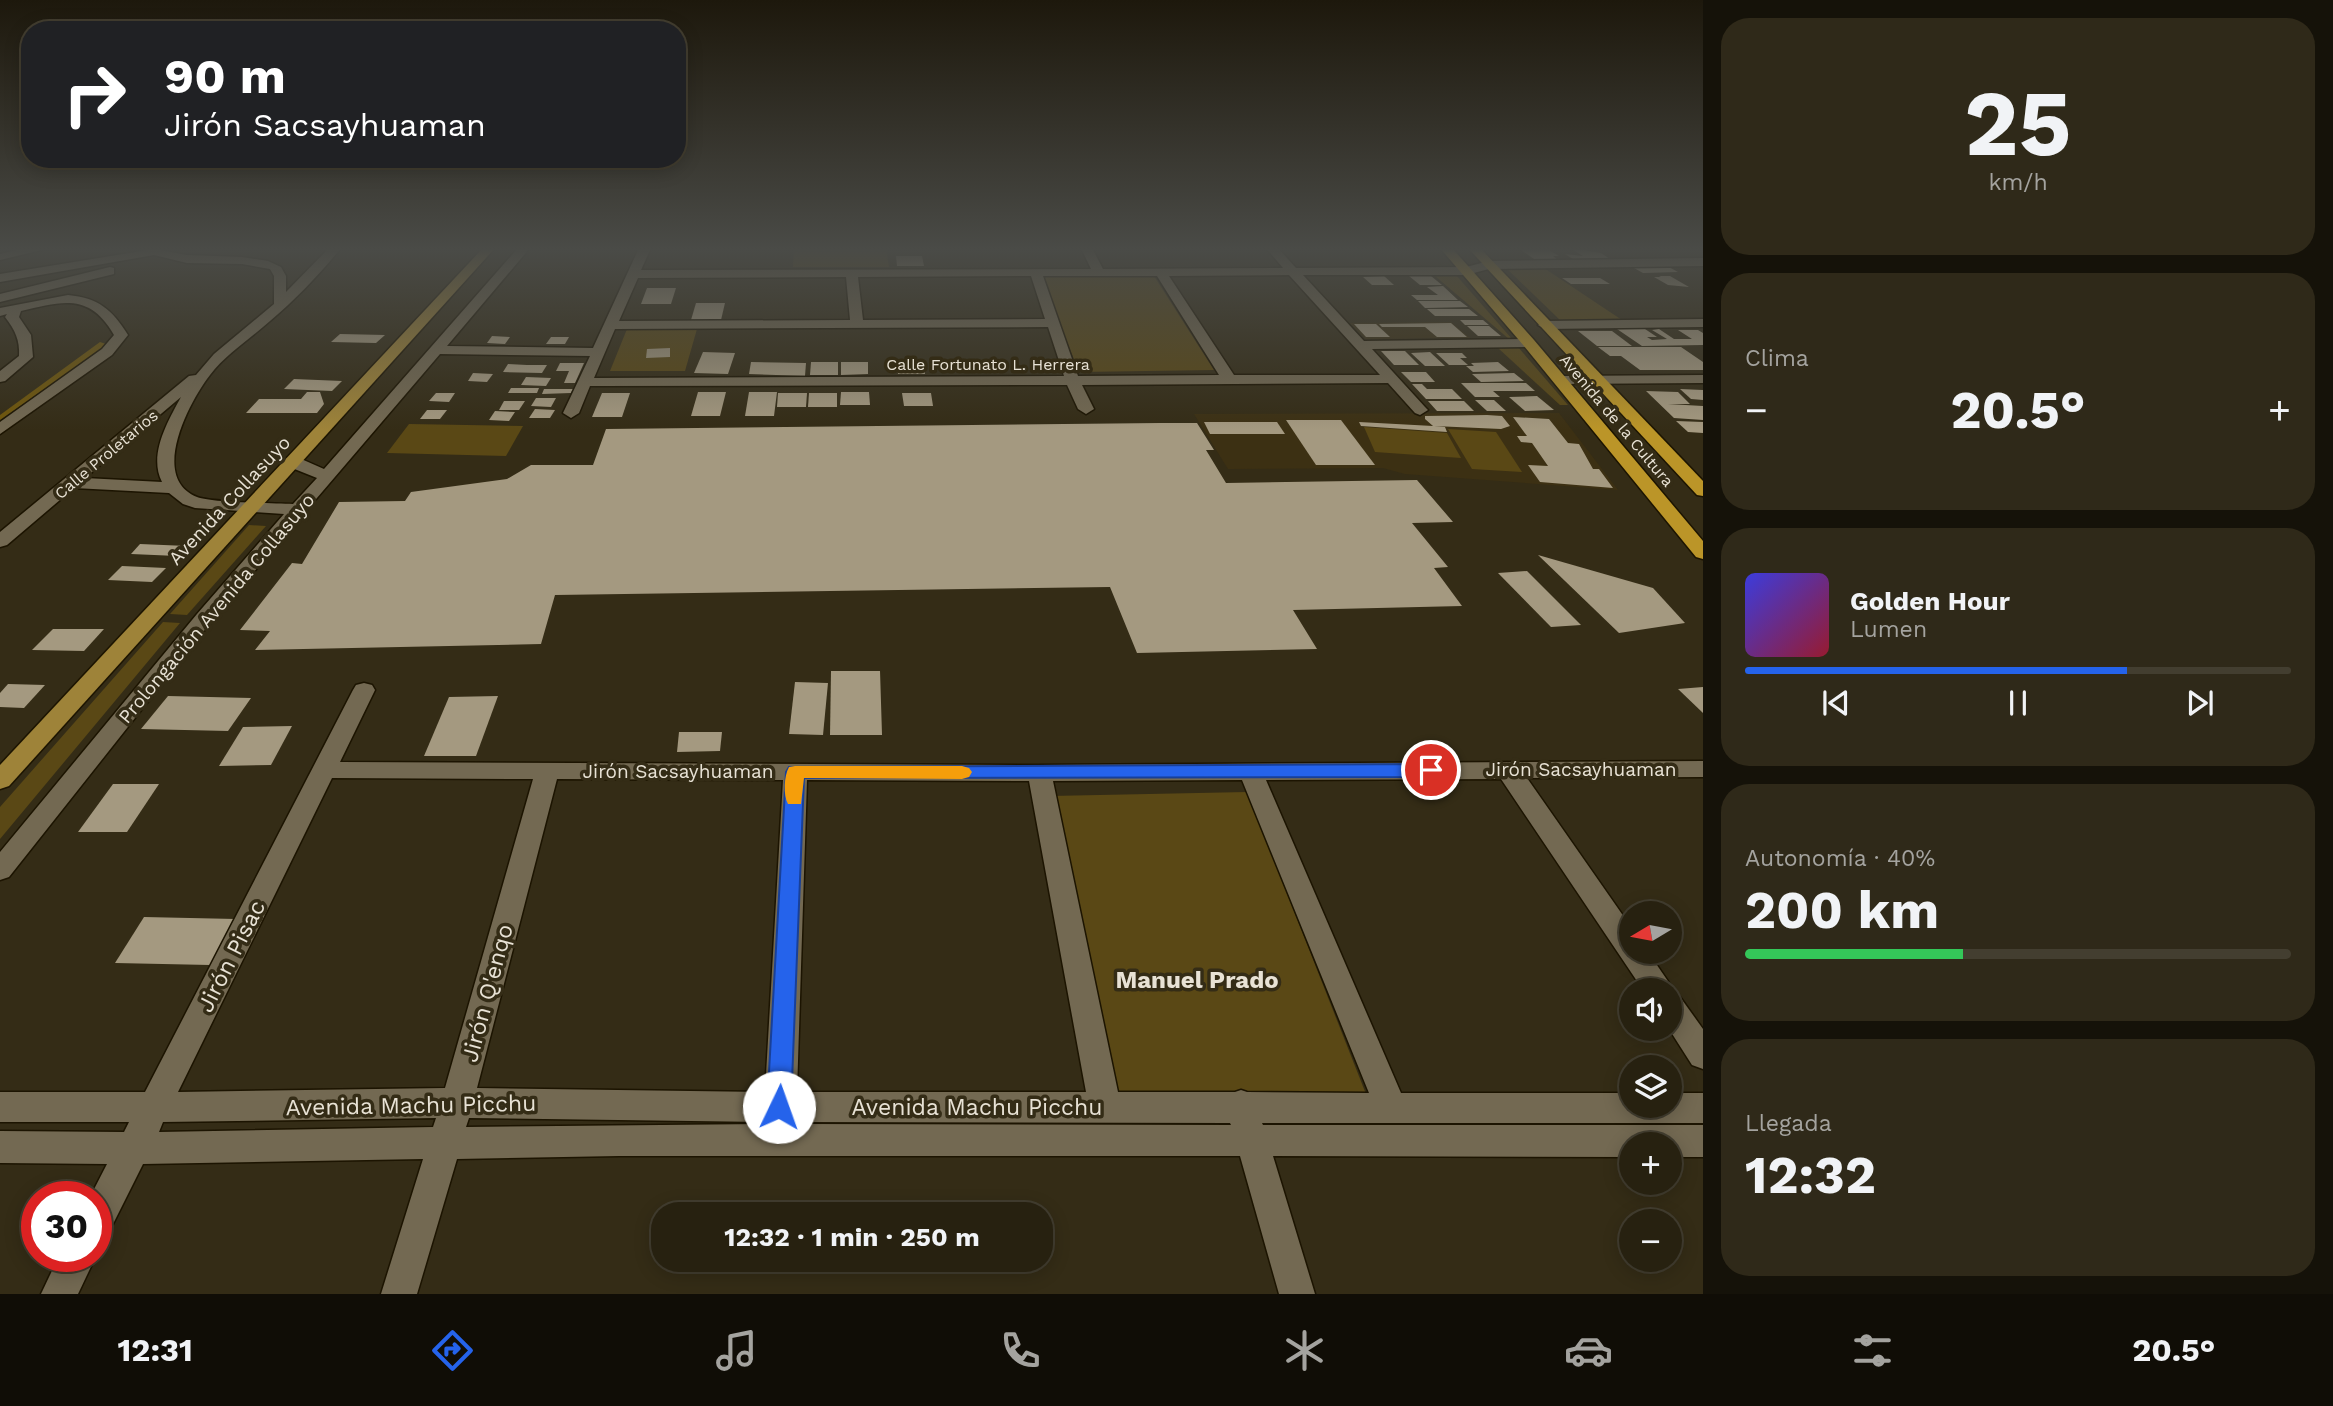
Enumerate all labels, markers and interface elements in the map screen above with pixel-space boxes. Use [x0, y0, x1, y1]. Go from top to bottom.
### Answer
text: 90 m [164, 47, 286, 105]
icon: right [49, 49, 140, 140]
text: 25 [1964, 70, 2072, 177]
text: Jirón Sacsayhuaman [164, 106, 486, 144]
text: km/h [1988, 169, 2048, 196]
text: Clima [1745, 345, 1809, 372]
street label: Avenida de la Cultura [1556, 350, 1678, 490]
street label: Calle Fortunato L. Herrera [886, 355, 1090, 374]
text: 20.5° [1950, 380, 2086, 441]
text: − [1745, 388, 1768, 432]
text: + [2268, 388, 2291, 432]
street label: Calle Proletarios [51, 406, 162, 503]
street label: Avenida Collasuyo [164, 431, 295, 570]
street label: Prolongación Avenida Collasuyo [113, 489, 319, 728]
text: Golden Hour [1850, 586, 2010, 616]
text: Lumen [1850, 616, 1927, 643]
icon: previous [1817, 684, 1855, 722]
icon: pause [1999, 684, 2037, 722]
icon: next [2181, 684, 2219, 722]
pin [1401, 740, 1461, 800]
icon: arrive [1412, 751, 1450, 789]
street label: Jirón Sacsayhuaman [1485, 758, 1677, 781]
street label: Jirón Sacsayhuaman [582, 760, 774, 783]
text: Autonomía · 40% [1745, 845, 1935, 872]
text: 200 km [1745, 880, 1939, 941]
street label: Jirón Pisac [192, 896, 271, 1017]
north arrow [1619, 901, 1682, 964]
map controls [1619, 901, 1682, 1272]
street label: Jirón Q'enqo [456, 921, 519, 1065]
district label: Manuel Prado [1115, 966, 1279, 994]
button: sound [1619, 978, 1682, 1041]
button: layers [1619, 1055, 1682, 1118]
position arrow [742, 1070, 816, 1144]
street label: Avenida Machu Picchu [285, 1090, 537, 1121]
street label: Avenida Machu Picchu [852, 1094, 1102, 1121]
text: Llegada [1745, 1110, 1832, 1137]
button: + [1619, 1132, 1682, 1195]
text: 12:32 [1745, 1145, 1876, 1206]
speed limit sign: 30 [21, 1181, 112, 1272]
button: − [1619, 1209, 1682, 1272]
text: 12:32 · 1 min · 250 m [724, 1222, 980, 1252]
icon: directions [428, 1326, 477, 1375]
icon: music [712, 1326, 761, 1375]
icon: phone [996, 1326, 1045, 1375]
icon: climate [1280, 1326, 1329, 1375]
icon: car [1564, 1326, 1613, 1375]
icon: filters [1848, 1326, 1897, 1375]
text: 12:31 [118, 1331, 193, 1369]
text: 20.5° [2132, 1331, 2215, 1369]

